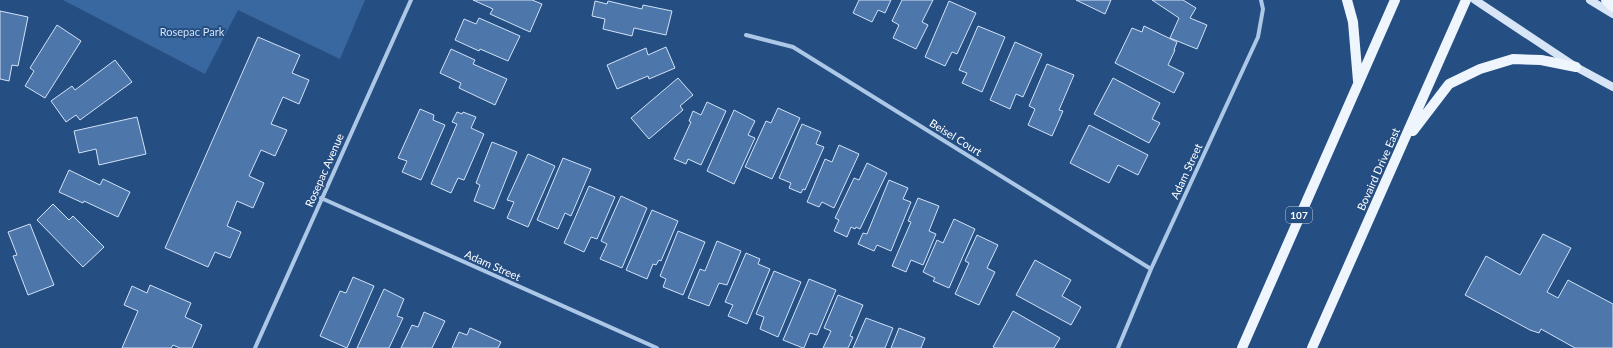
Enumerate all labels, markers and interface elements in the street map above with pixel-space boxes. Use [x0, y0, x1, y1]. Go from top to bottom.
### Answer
park label: Rosepac Park [160, 25, 225, 38]
street label: Beisel Court [928, 116, 985, 158]
street label: Bovaird Drive East [1354, 126, 1402, 212]
street label: Rosepac Avenue [302, 131, 346, 209]
street label: Adam Street [1167, 141, 1205, 201]
road number: 107 [1286, 207, 1312, 223]
street label: Adam Street [463, 247, 523, 283]

